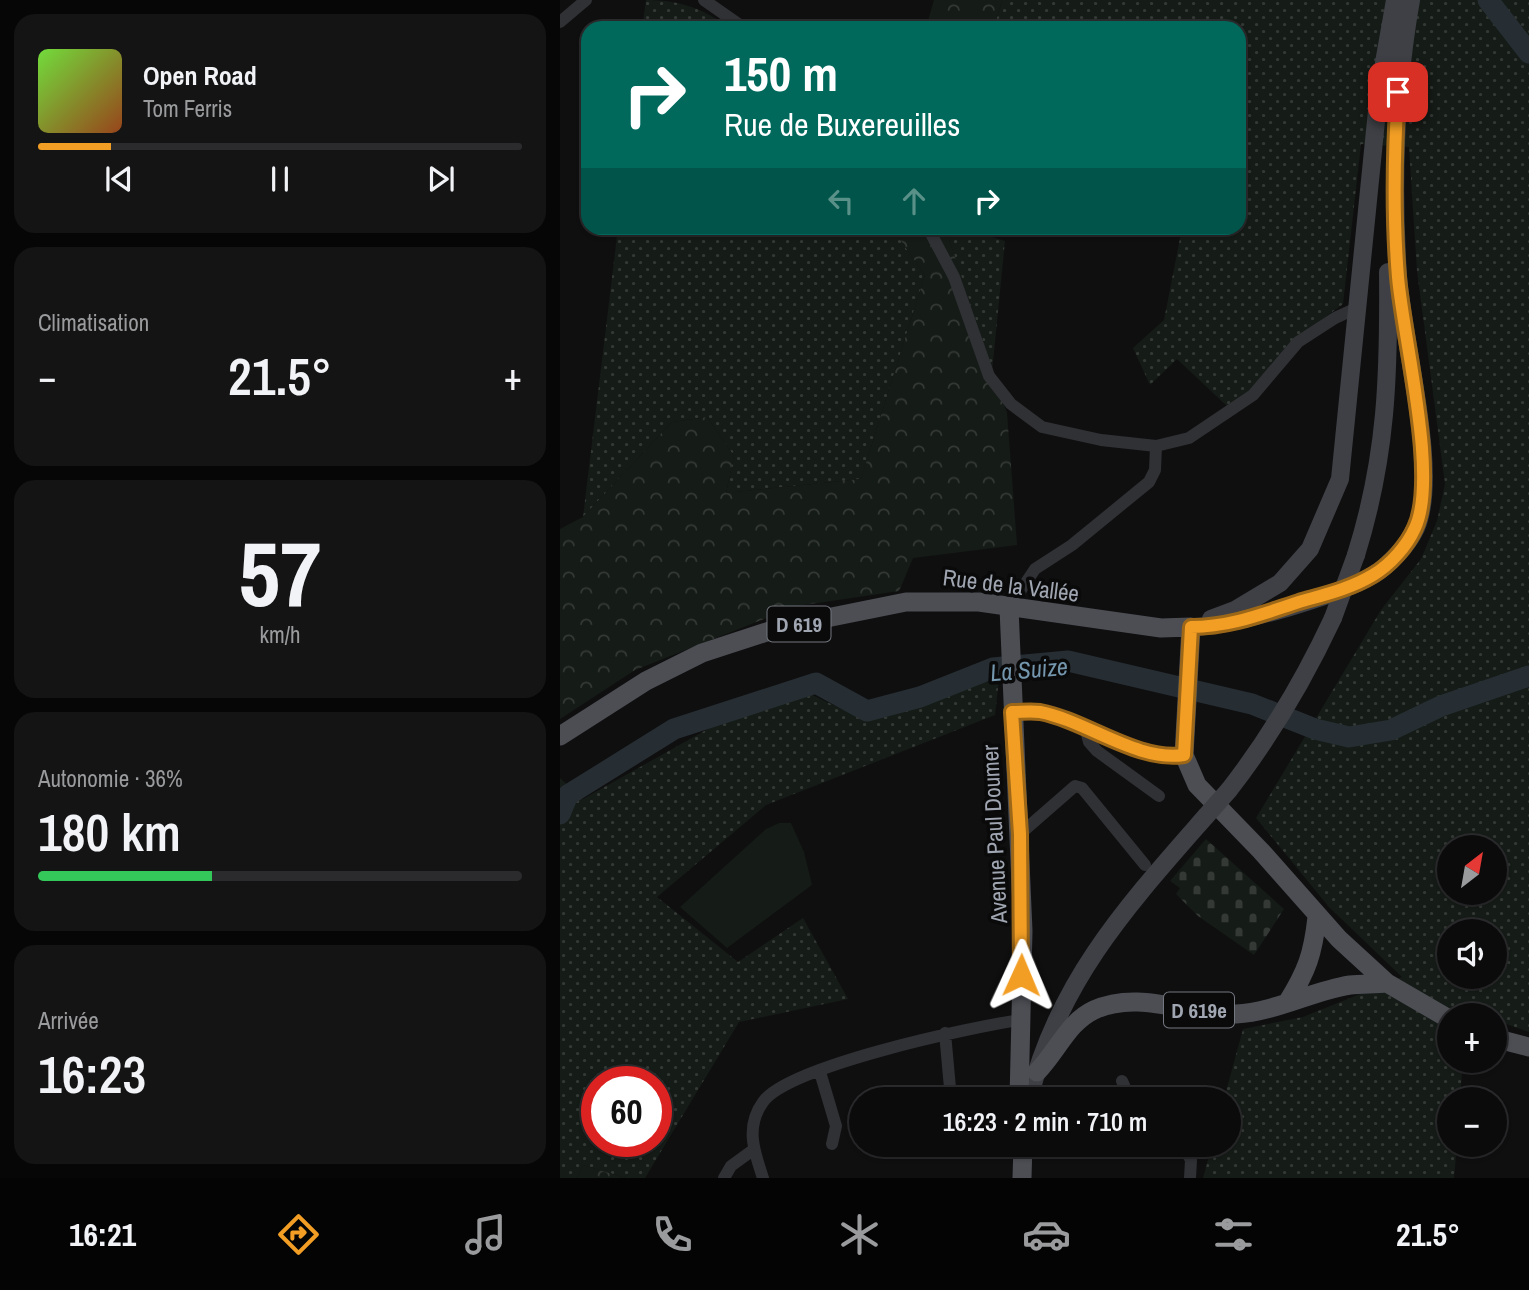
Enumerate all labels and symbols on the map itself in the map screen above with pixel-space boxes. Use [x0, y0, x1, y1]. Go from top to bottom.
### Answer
pin [1368, 62, 1428, 122]
street label: Rue de la Vallée [941, 561, 1081, 609]
road number: D 619 [768, 606, 830, 642]
water label: La Suize [989, 650, 1069, 688]
street label: Avenue Paul Doumer [974, 743, 1014, 925]
north arrow [1437, 835, 1507, 905]
position arrow [984, 938, 1058, 1012]
road number: D 619e [1164, 992, 1234, 1028]
speed limit sign: 60 [581, 1066, 672, 1157]

